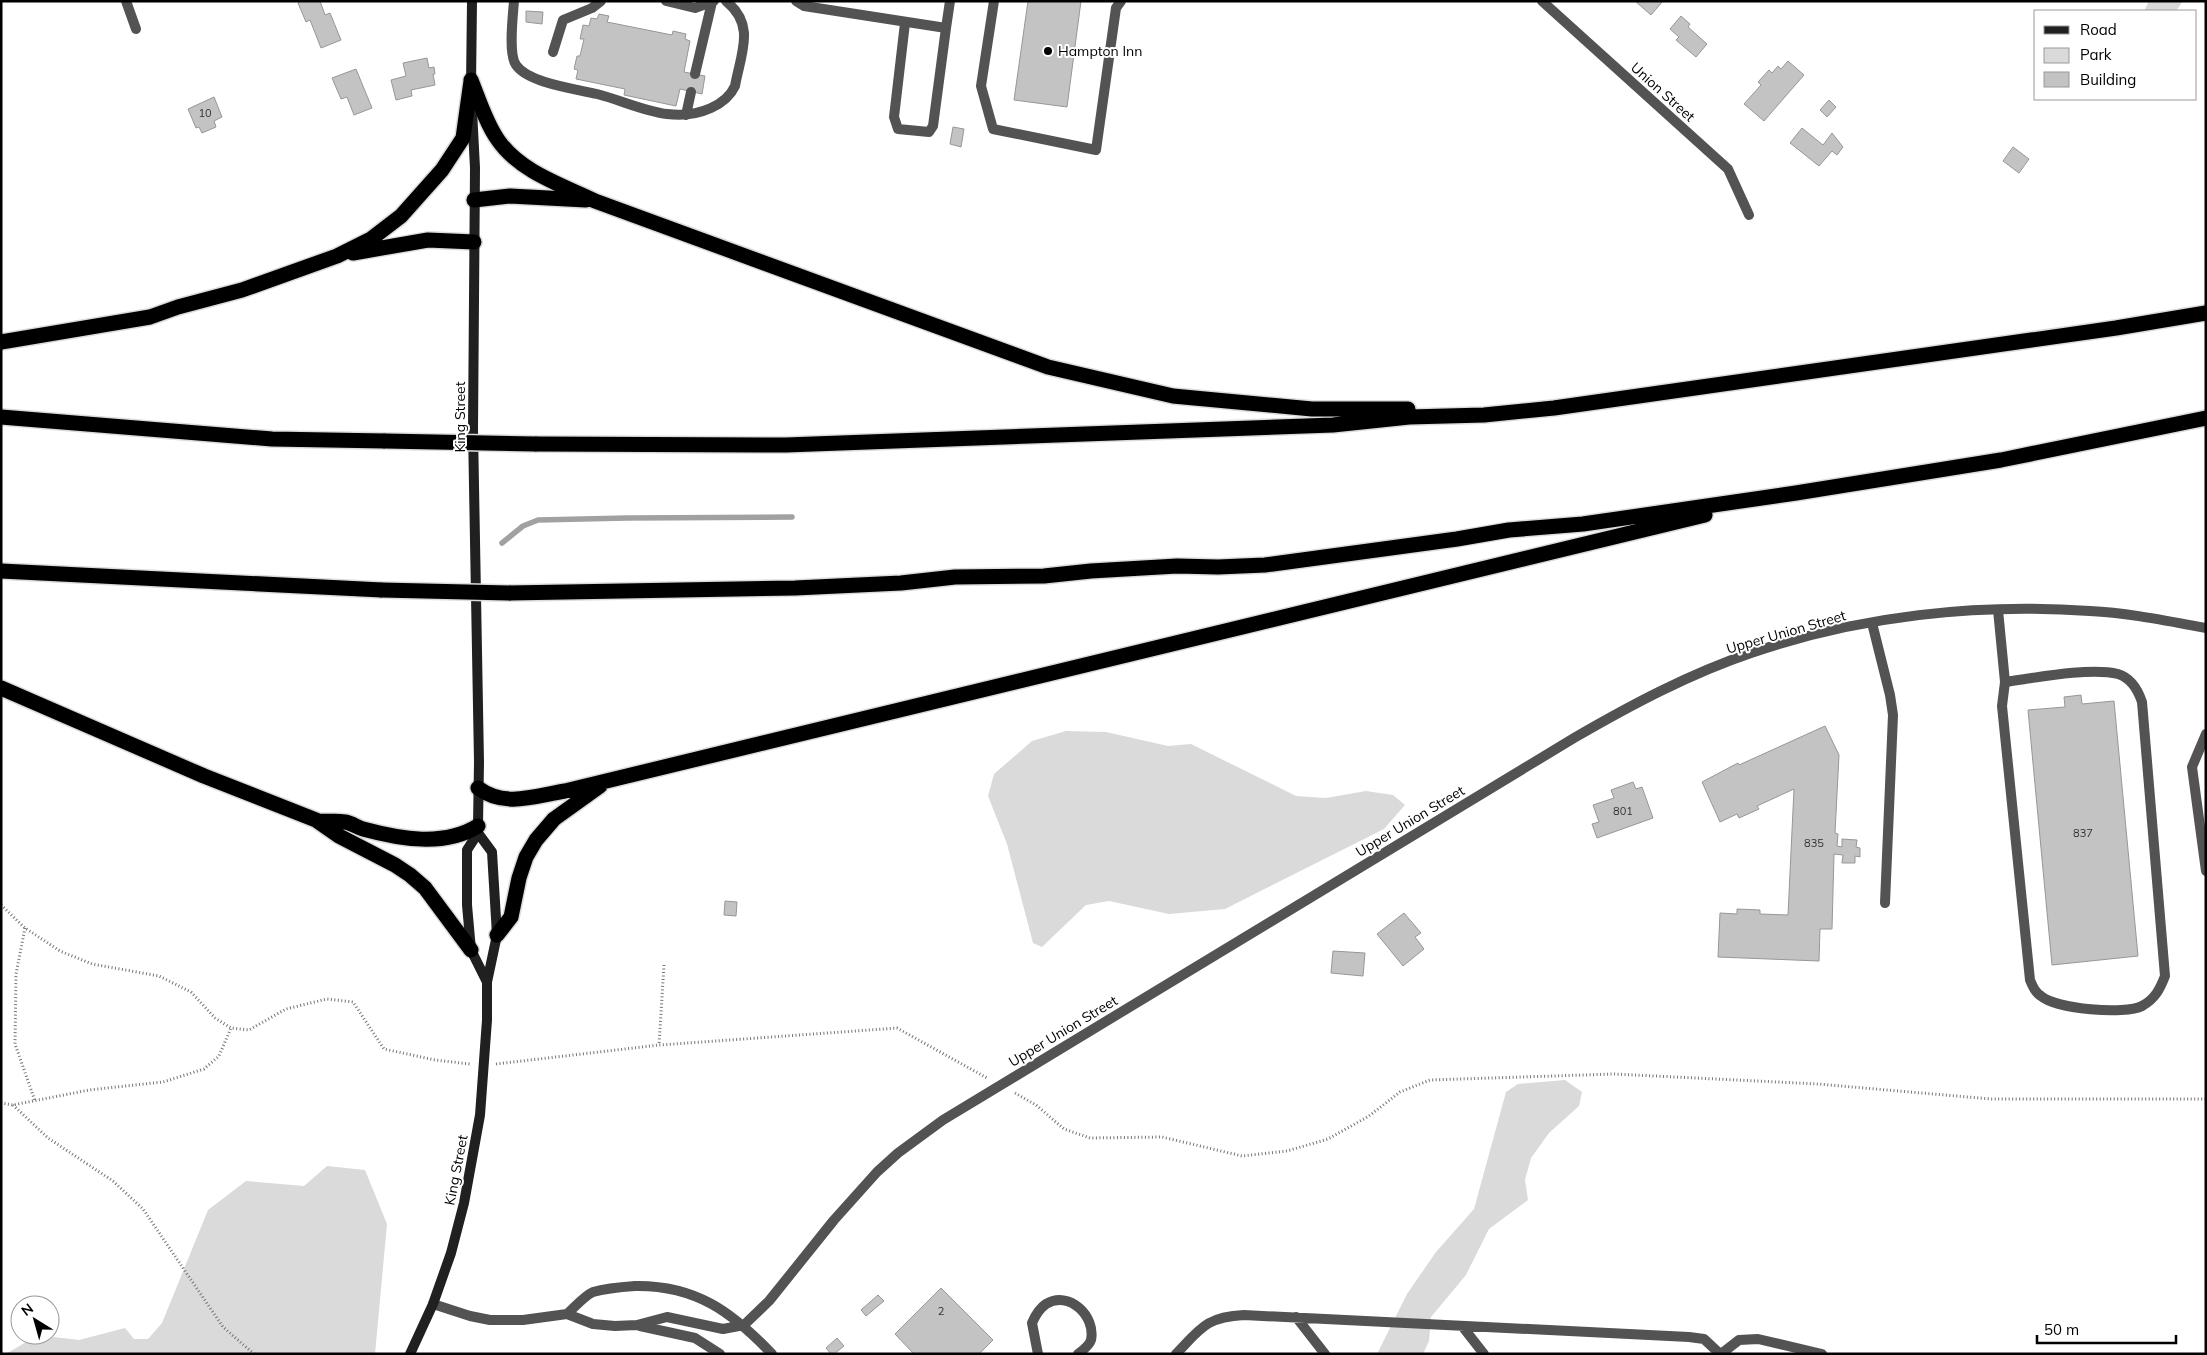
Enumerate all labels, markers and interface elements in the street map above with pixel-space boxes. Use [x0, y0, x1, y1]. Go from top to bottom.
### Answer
legend [2034, 10, 2197, 100]
text: Road [2080, 20, 2117, 39]
place label: Hampton Inn [1058, 42, 1142, 60]
marker: Hampton Inn [1042, 45, 1054, 57]
text: Park [2080, 45, 2112, 64]
street label: Union Street [1627, 58, 1699, 126]
text: Building [2080, 70, 2136, 89]
house number: 10 [198, 106, 212, 120]
street label: King Street [451, 381, 469, 453]
street label: Upper Union Street [1724, 606, 1848, 658]
street label: Upper Union Street [1352, 781, 1468, 861]
house number: 801 [1613, 804, 1633, 818]
house number: 837 [2073, 826, 2093, 840]
house number: 835 [1804, 836, 1824, 850]
street label: Upper Union Street [1005, 991, 1121, 1071]
street label: King Street [440, 1133, 472, 1207]
north arrow [10, 1295, 60, 1345]
text: N [18, 1299, 37, 1320]
house number: 2 [938, 1304, 945, 1318]
scale bar [2037, 1312, 2176, 1344]
text: 50 m [2044, 1320, 2079, 1339]

